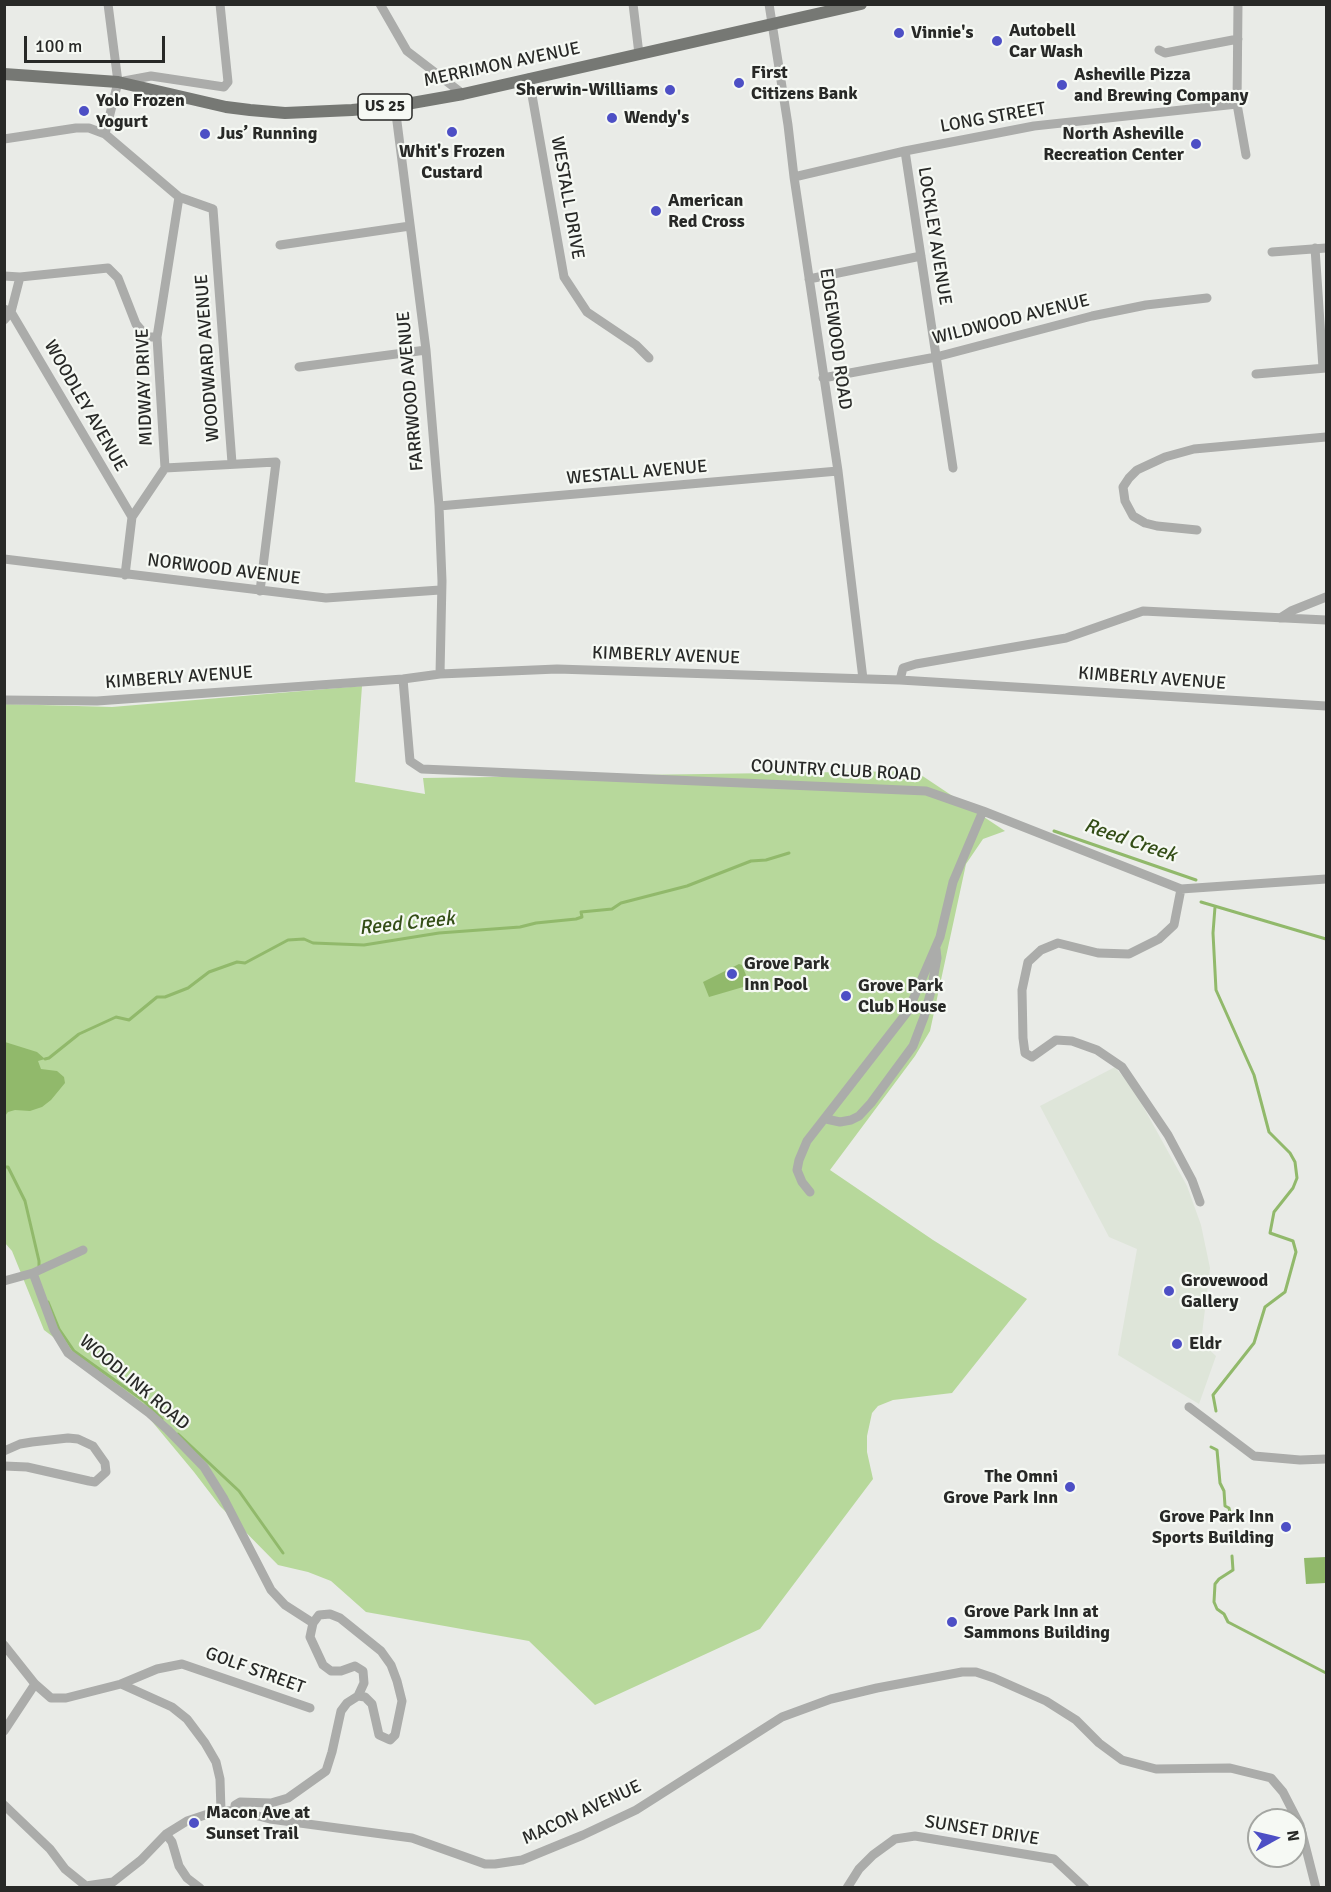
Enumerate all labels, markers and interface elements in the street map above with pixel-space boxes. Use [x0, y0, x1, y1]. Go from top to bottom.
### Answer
place label: Autobell Car Wash [1009, 20, 1083, 63]
place label: Vinnie's [911, 22, 973, 44]
scale bar [27, 24, 168, 62]
marker: Vinnie's [892, 26, 906, 40]
marker: Autobell Car Wash [990, 34, 1004, 48]
text: 100 m [35, 35, 82, 57]
street label: MERRIMON AVENUE [422, 38, 582, 92]
place label: First Citizens Bank [751, 62, 858, 104]
place label: Asheville Pizza and Brewing Company [1074, 64, 1248, 106]
marker: First Citizens Bank [732, 76, 746, 90]
marker: Asheville Pizza and Brewing Company [1055, 78, 1069, 92]
place label: Sherwin-Williams [516, 79, 658, 101]
marker: Sherwin-Williams [663, 83, 677, 97]
place label: Yolo Frozen Yogurt [96, 90, 185, 132]
road number: US 25 [358, 94, 412, 120]
street label: LONG STREET [938, 98, 1048, 138]
marker: Yolo Frozen Yogurt [77, 104, 91, 118]
place label: Wendy's [624, 107, 689, 129]
marker: Wendy's [605, 111, 619, 125]
place label: Jus’ Running [217, 123, 317, 145]
place label: North Asheville Recreation Center [1043, 123, 1184, 166]
marker: Whit's Frozen Custard [445, 125, 459, 139]
marker: Jus’ Running [198, 127, 212, 141]
street label: WESTALL DRIVE [546, 135, 588, 261]
marker: North Asheville Recreation Center [1189, 137, 1203, 151]
place label: Whit's Frozen Custard [399, 141, 505, 184]
street label: LOCKLEY AVENUE [912, 165, 956, 307]
place label: American Red Cross [668, 190, 745, 232]
marker: American Red Cross [649, 204, 663, 218]
street label: EDGEWOOD ROAD [814, 267, 856, 411]
street label: WOODWARD AVENUE [191, 274, 225, 442]
street label: WILDWOOD AVENUE [930, 290, 1092, 350]
street label: FARRWOOD AVENUE [393, 310, 429, 472]
street label: MIDWAY DRIVE [132, 328, 158, 446]
street label: WOODLEY AVENUE [39, 337, 131, 475]
street label: WESTALL AVENUE [566, 456, 708, 490]
street label: NORWOOD AVENUE [146, 550, 302, 590]
street label: KIMBERLY AVENUE [592, 643, 740, 669]
street label: KIMBERLY AVENUE [104, 662, 254, 694]
street label: KIMBERLY AVENUE [1077, 663, 1227, 695]
street label: COUNTRY CLUB ROAD [750, 756, 922, 786]
water label: Reed Creek [1081, 814, 1179, 868]
water label: Reed Creek [358, 907, 456, 941]
place label: Grove Park Inn Pool [744, 953, 829, 996]
marker: Grove Park Inn Pool [725, 967, 739, 981]
place label: Grove Park Club House [858, 975, 946, 1018]
marker: Grove Park Club House [839, 989, 853, 1003]
place label: Grovewood Gallery [1181, 1270, 1268, 1312]
marker: Grovewood Gallery [1162, 1284, 1176, 1298]
street label: WOODLINK ROAD [75, 1331, 193, 1435]
place label: Eldr [1189, 1333, 1222, 1355]
marker: Eldr [1170, 1337, 1184, 1351]
place label: The Omni Grove Park Inn [943, 1466, 1058, 1508]
marker: The Omni Grove Park Inn [1063, 1480, 1077, 1494]
place label: Grove Park Inn Sports Building [1152, 1506, 1274, 1549]
marker: Grove Park Inn Sports Building [1279, 1520, 1293, 1534]
place label: Grove Park Inn at Sammons Building [964, 1601, 1110, 1644]
marker: Grove Park Inn at Sammons Building [945, 1615, 959, 1629]
street label: GOLF STREET [202, 1643, 308, 1699]
street label: MACON AVENUE [519, 1776, 645, 1850]
place label: Macon Ave at Sunset Trail [206, 1802, 310, 1844]
north arrow [1247, 1808, 1307, 1868]
street label: SUNSET DRIVE [923, 1811, 1041, 1851]
marker: Macon Ave at Sunset Trail [187, 1816, 201, 1830]
text: N [1282, 1829, 1304, 1843]

